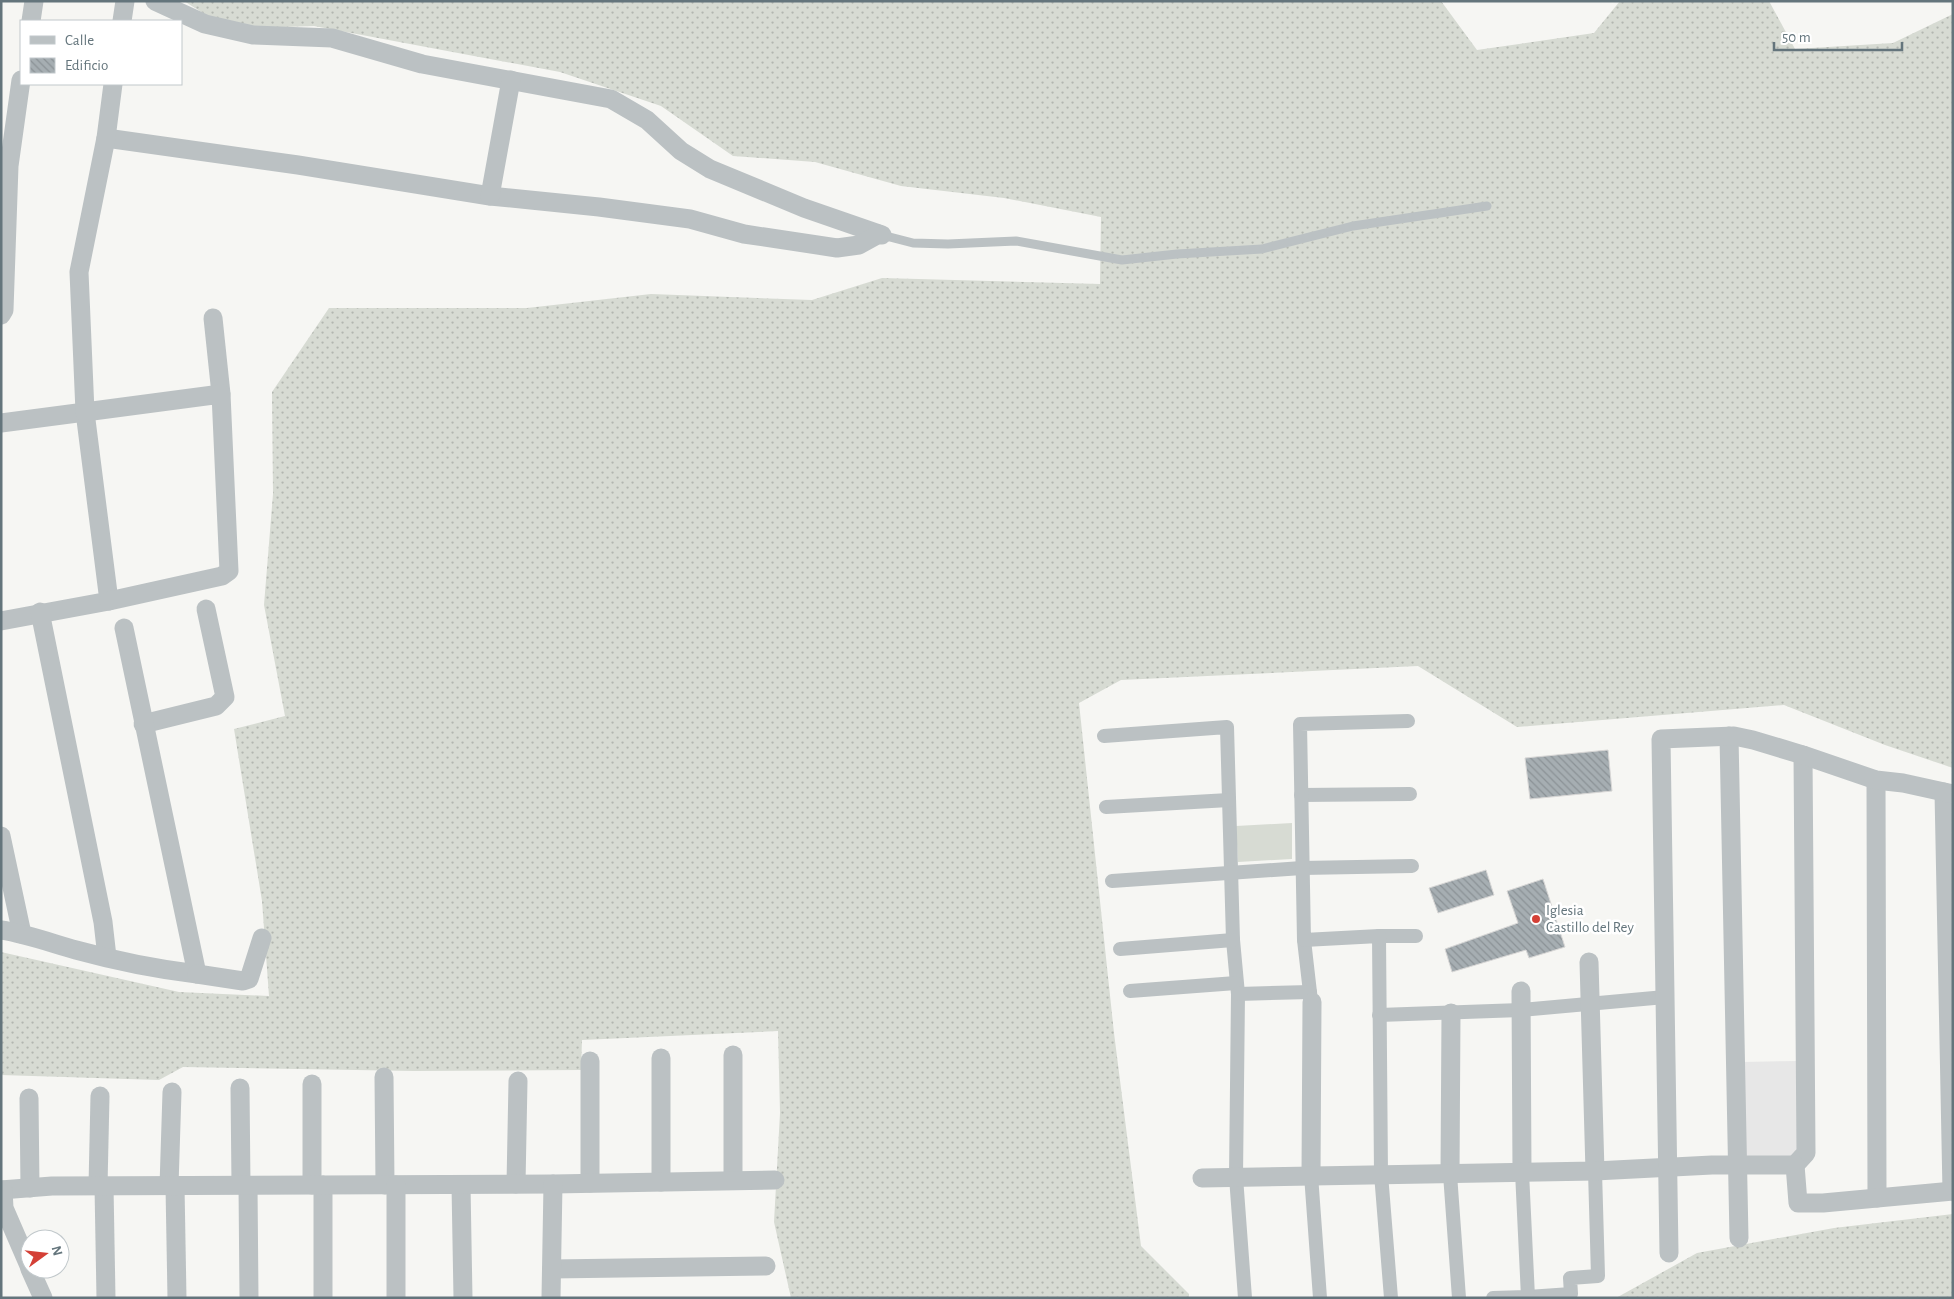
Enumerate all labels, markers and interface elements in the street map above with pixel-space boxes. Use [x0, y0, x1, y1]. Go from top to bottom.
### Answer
legend [20, 20, 182, 85]
scale bar [1774, 20, 1902, 52]
text: 50 m [1782, 30, 1811, 45]
text: Calle [65, 33, 94, 48]
text: Edificio [65, 58, 108, 73]
place label: Iglesia Castillo del Rey [1546, 903, 1635, 935]
marker: Iglesia Castillo del Rey [1530, 913, 1542, 925]
north arrow [20, 1229, 70, 1279]
text: N [49, 1244, 65, 1257]

